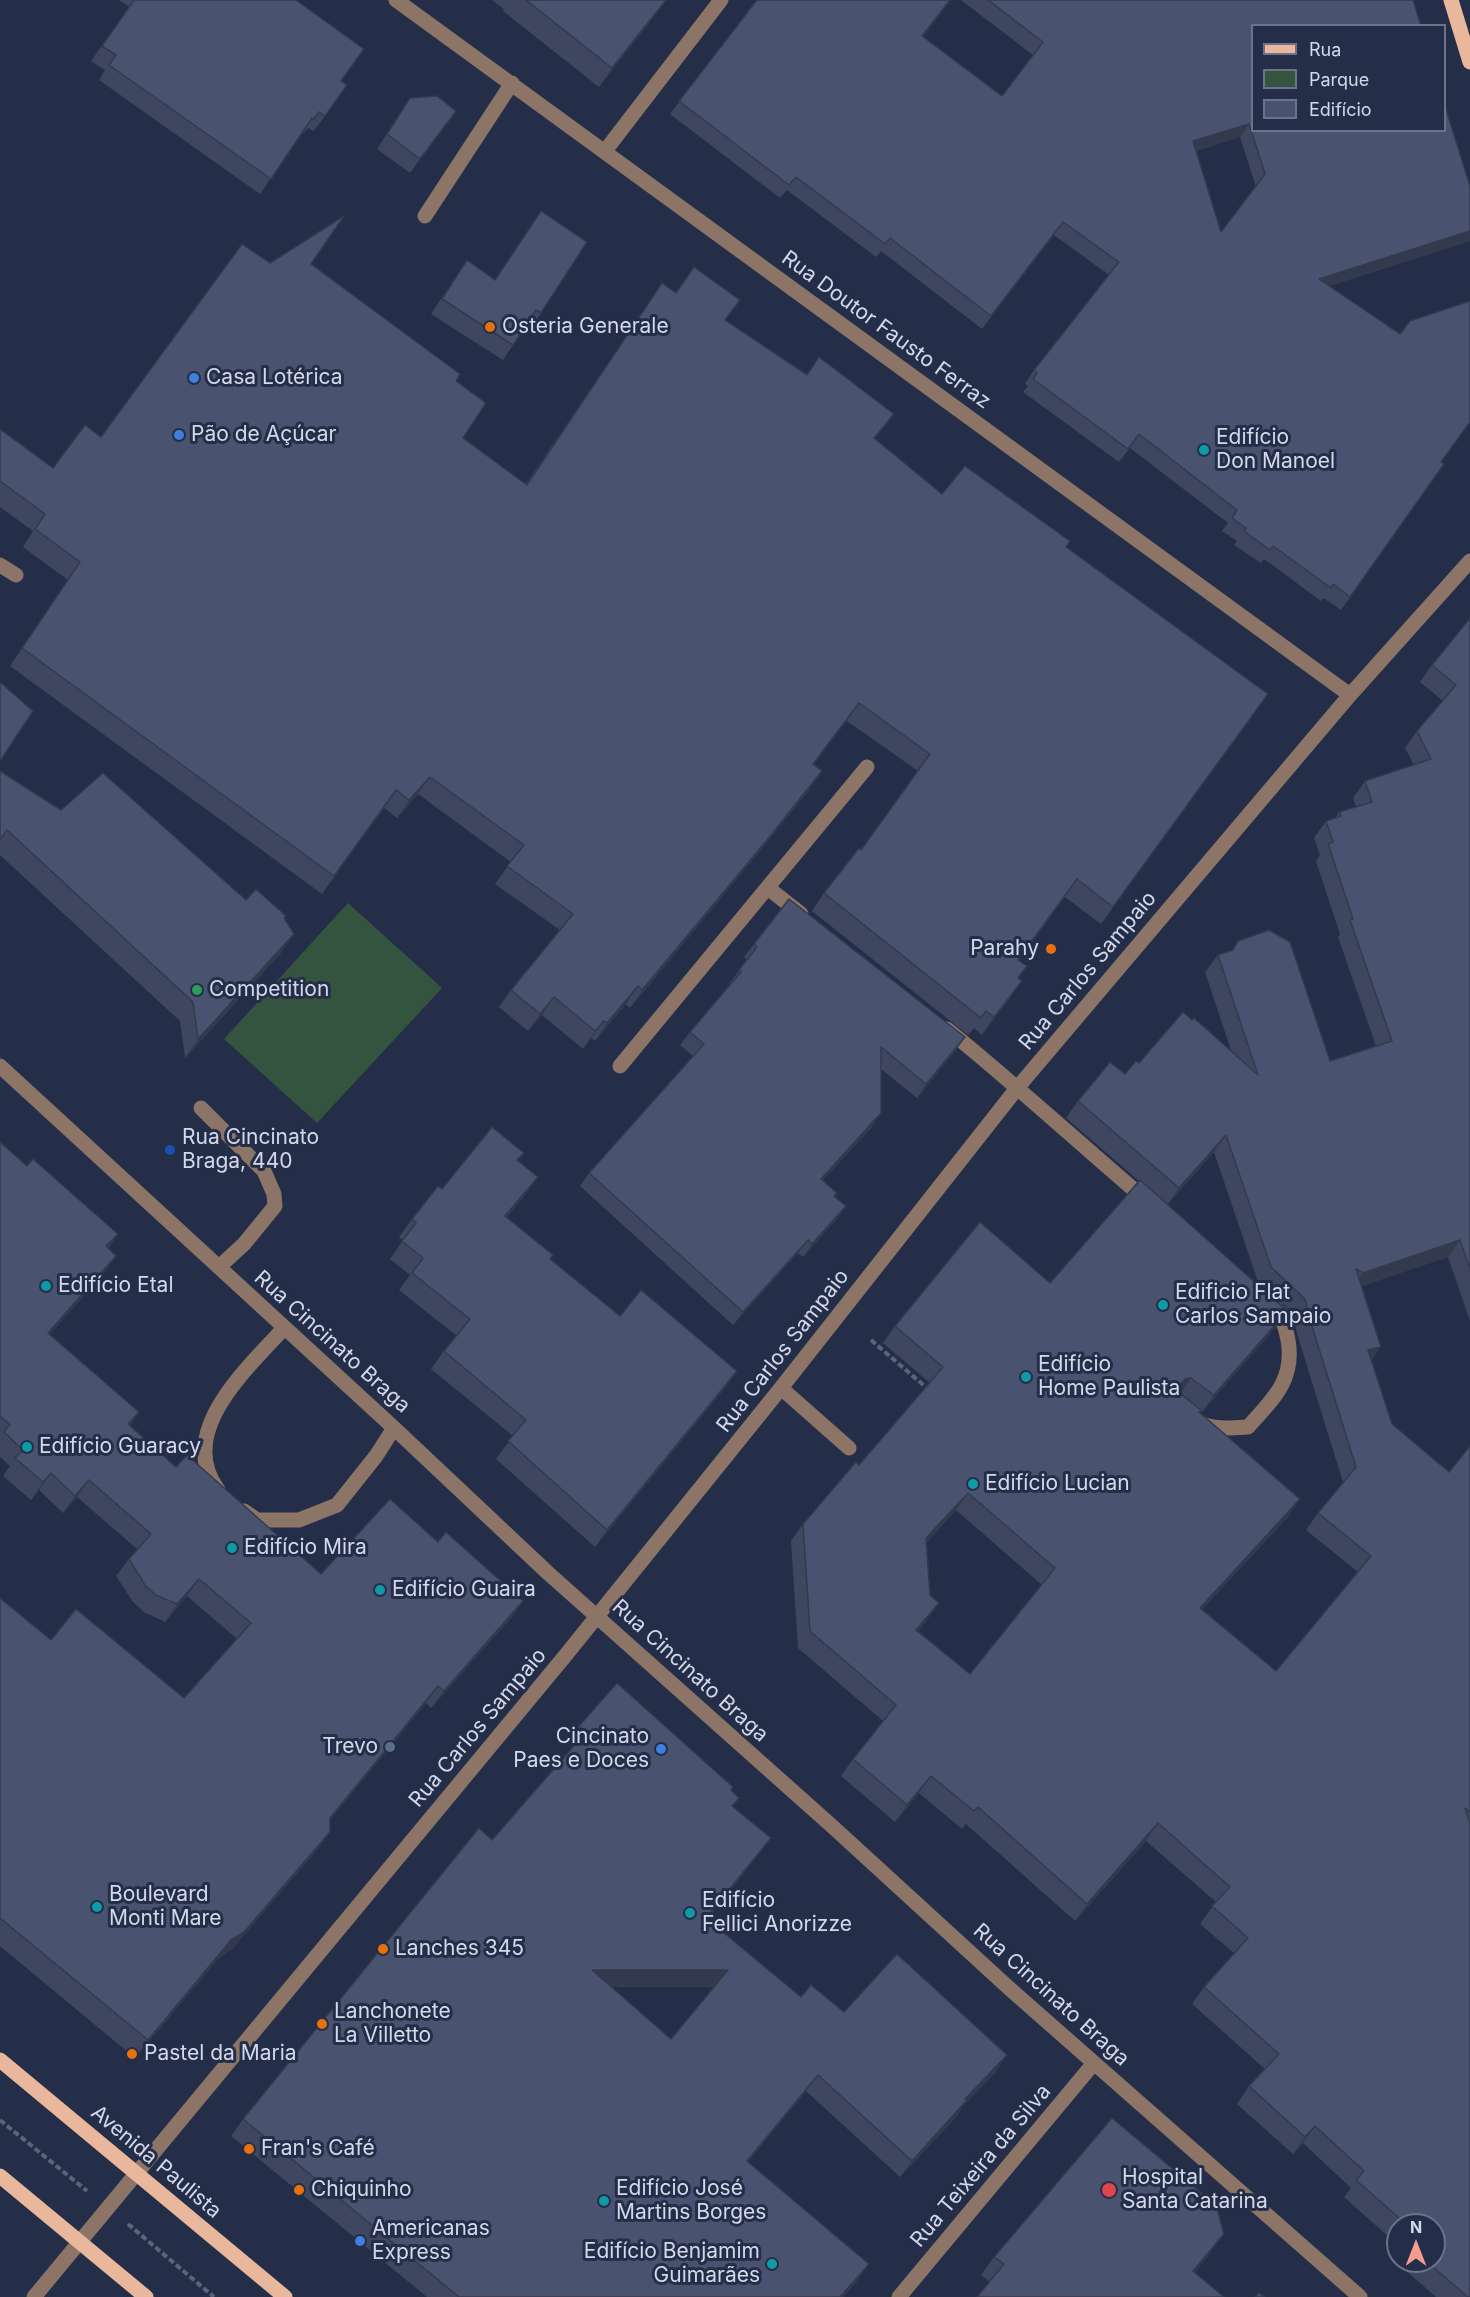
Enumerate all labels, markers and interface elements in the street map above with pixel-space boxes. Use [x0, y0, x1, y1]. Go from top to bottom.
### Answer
legend [1251, 24, 1446, 132]
text: Rua [1309, 39, 1341, 60]
text: Parque [1309, 69, 1369, 90]
text: Edifício [1309, 99, 1372, 120]
street label: Rua Doutor Fausto Ferraz [776, 246, 996, 414]
place label: Osteria Generale [502, 314, 669, 340]
marker: Osteria Generale [483, 320, 497, 334]
place label: Casa Lotérica [206, 365, 343, 391]
marker: Casa Lotérica [187, 371, 201, 385]
place label: Pão de Açúcar [191, 422, 337, 448]
place label: Edifício Don Manoel [1216, 425, 1335, 475]
marker: Pão de Açúcar [172, 428, 186, 442]
marker: Edifício Don Manoel [1197, 443, 1211, 457]
street label: Rua Carlos Sampaio [1014, 886, 1162, 1056]
place label: Parahy [970, 936, 1039, 962]
marker: Parahy [1044, 942, 1058, 956]
place label: Competition [209, 977, 329, 1003]
marker: Competition [190, 983, 204, 997]
place label: Rua Cincinato Braga, 440 [182, 1125, 319, 1175]
marker: Rua Cincinato Braga, 440 [163, 1143, 177, 1157]
street label: Rua Carlos Sampaio [712, 1264, 854, 1438]
street label: Rua Cincinato Braga [249, 1265, 415, 1419]
place label: Edifício Etal [58, 1273, 173, 1299]
marker: Edifício Etal [39, 1279, 53, 1293]
place label: Edificio Flat Carlos Sampaio [1175, 1280, 1331, 1330]
marker: Edificio Flat Carlos Sampaio [1156, 1298, 1170, 1312]
place label: Edifício Home Paulista [1038, 1352, 1180, 1402]
marker: Edifício Home Paulista [1019, 1370, 1033, 1384]
place label: Edifício Guaracy [39, 1434, 201, 1460]
marker: Edifício Guaracy [20, 1440, 34, 1454]
place label: Edifício Lucian [985, 1471, 1130, 1497]
marker: Edifício Lucian [966, 1477, 980, 1491]
place label: Edifício Mira [244, 1535, 367, 1561]
marker: Edifício Mira [225, 1541, 239, 1555]
place label: Edifício Guaira [392, 1577, 536, 1603]
marker: Edifício Guaira [373, 1583, 387, 1597]
street label: Rua Cincinato Braga [607, 1594, 773, 1748]
street label: Rua Carlos Sampaio [404, 1643, 552, 1813]
place label: Cincinato Paes e Doces [513, 1724, 649, 1774]
place label: Trevo [322, 1734, 378, 1760]
marker: Trevo [383, 1740, 397, 1754]
marker: Cincinato Paes e Doces [654, 1742, 668, 1756]
place label: Boulevard Monti Mare [109, 1882, 221, 1932]
place label: Edifício Fellici Anorizze [702, 1888, 852, 1938]
marker: Boulevard Monti Mare [90, 1900, 104, 1914]
marker: Edifício Fellici Anorizze [683, 1906, 697, 1920]
street label: Rua Cincinato Braga [968, 1918, 1134, 2072]
place label: Lanches 345 [395, 1936, 524, 1962]
marker: Lanches 345 [376, 1942, 390, 1956]
place label: Lanchonete La Villetto [334, 1999, 451, 2049]
marker: Lanchonete La Villetto [315, 2017, 329, 2031]
place label: Pastel da Maria [144, 2041, 297, 2067]
marker: Pastel da Maria [125, 2047, 139, 2061]
street label: Rua Teixeira da Silva [906, 2080, 1056, 2252]
street label: Avenida Paulista [86, 2100, 226, 2224]
place label: Fran's Café [261, 2136, 375, 2162]
marker: Fran's Café [242, 2142, 256, 2156]
place label: Hospital Santa Catarina [1122, 2165, 1268, 2215]
place label: Edifício José Martins Borges [616, 2176, 766, 2226]
place label: Chiquinho [311, 2177, 412, 2203]
marker: Hospital Santa Catarina [1100, 2181, 1118, 2199]
marker: Chiquinho [292, 2183, 306, 2197]
marker: Edifício José Martins Borges [597, 2194, 611, 2208]
north arrow [1386, 2213, 1446, 2273]
place label: Americanas Express [372, 2216, 490, 2266]
text: N [1410, 2217, 1422, 2237]
marker: Americanas Express [353, 2234, 367, 2248]
place label: Edifício Benjamim Guimarães [584, 2239, 760, 2289]
marker: Edifício Benjamim Guimarães [765, 2257, 779, 2271]

